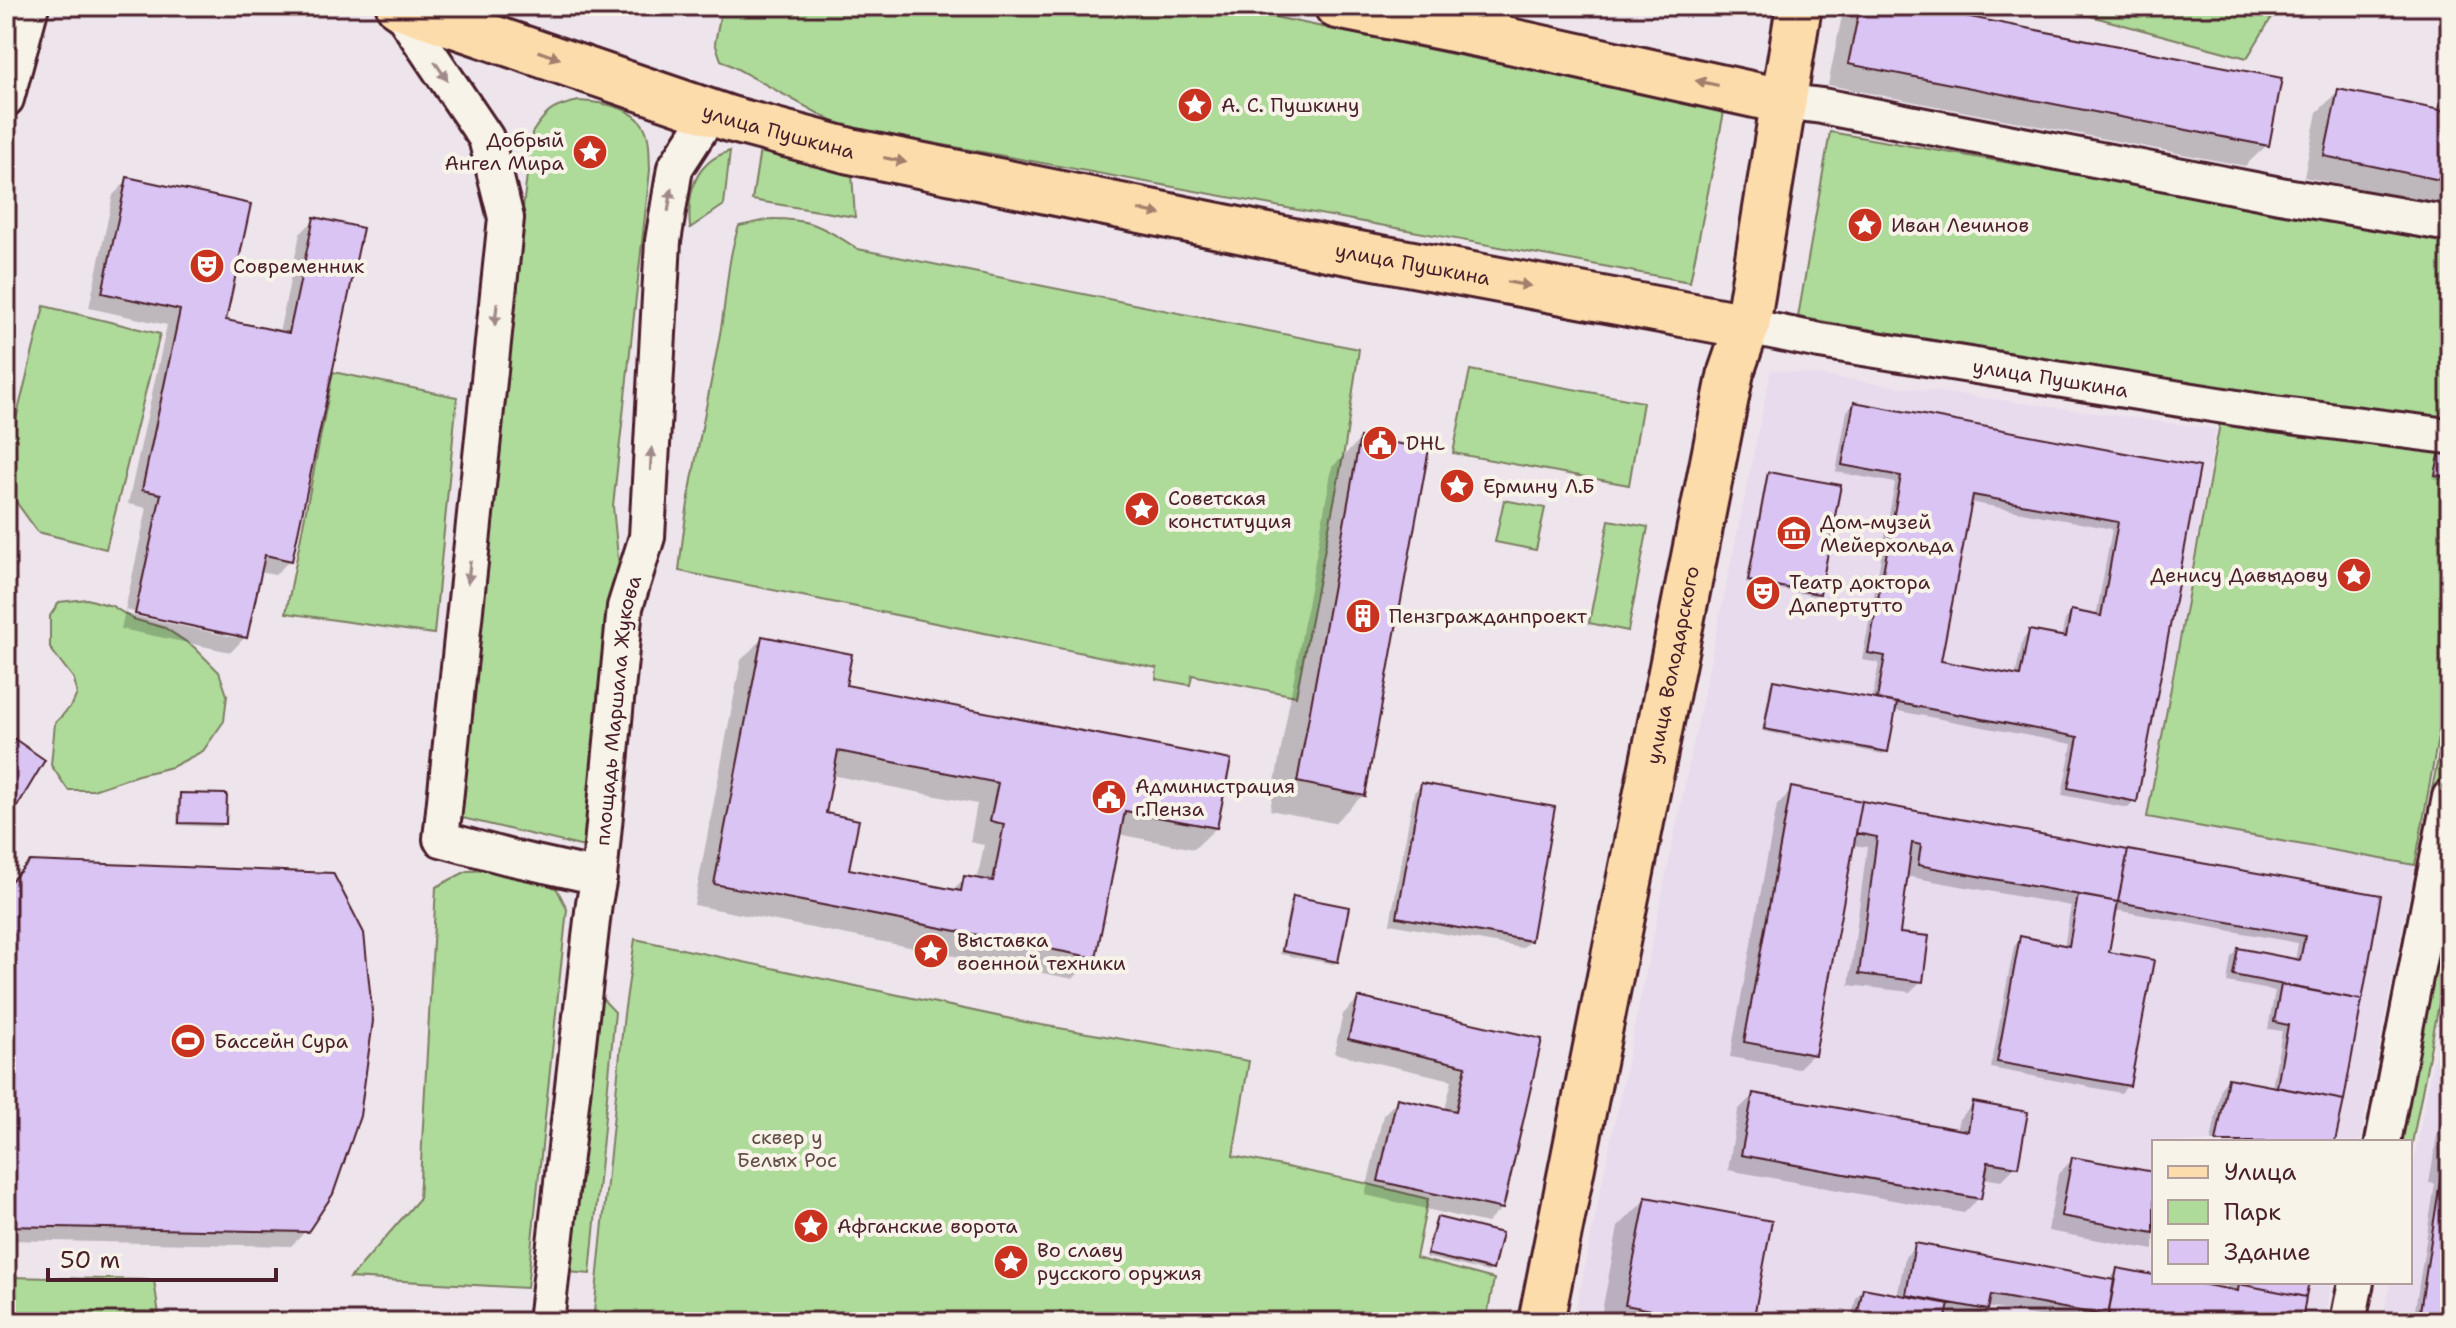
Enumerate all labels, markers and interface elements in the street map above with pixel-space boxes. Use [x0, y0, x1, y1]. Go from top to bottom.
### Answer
one-way arrow [537, 50, 561, 62]
one-way arrow [433, 60, 448, 81]
one-way arrow [1694, 76, 1719, 89]
place icon: А. С. Пушкину [1176, 86, 1214, 124]
place label: А. С. Пушкину [1221, 92, 1360, 118]
street label: улица Пушкина [699, 98, 858, 165]
place label: Добрый Ангел Мира [445, 127, 565, 176]
place icon: Добрый Ангел Мира [571, 133, 609, 171]
one-way arrow [883, 154, 908, 167]
one-way arrow [665, 187, 677, 212]
one-way arrow [1138, 206, 1163, 219]
place icon: Иван Лечинов [1846, 206, 1884, 244]
place label: Иван Лечинов [1891, 212, 2029, 238]
street label: улица Пушкина [1333, 237, 1493, 291]
theatre icon: Современник [188, 247, 226, 285]
place label: Современник [233, 253, 365, 279]
one-way arrow [1507, 278, 1532, 290]
one-way arrow [489, 302, 502, 327]
street label: улица Пушкина [1971, 353, 2131, 403]
public building icon: DHL [1361, 424, 1399, 462]
place label: DHL [1406, 430, 1445, 456]
one-way arrow [645, 446, 658, 471]
place icon: Ермину Л.Б [1438, 467, 1476, 505]
place label: Ермину Л.Б [1483, 473, 1595, 499]
place label: Советская конституция [1168, 485, 1292, 534]
place icon: Советская конституция [1123, 490, 1161, 528]
place label: Дом-музей Мейерхольда [1820, 509, 1954, 558]
museum icon: Дом-музей Мейерхольда [1775, 514, 1813, 552]
place icon: Денису Давыдову [2335, 556, 2373, 594]
one-way arrow [463, 560, 476, 585]
place label: Денису Давыдову [2150, 562, 2328, 588]
street label: улица Володарского [1640, 564, 1705, 766]
place label: Театр доктора Дапертутто [1789, 569, 1931, 618]
street label: площадь Маршала Жукова [589, 571, 647, 847]
theatre icon: Театр доктора Дапертутто [1744, 574, 1782, 612]
building icon: Пензгражданпроект [1344, 597, 1382, 635]
place label: Пензгражданпроект [1389, 603, 1588, 629]
place label: Администрация г.Пенза [1135, 773, 1295, 822]
public building icon: Администрация г.Пенза [1090, 778, 1128, 816]
place label: Выставка военной техники [957, 927, 1126, 976]
place icon: Выставка военной техники [912, 932, 950, 970]
sports icon: Бассейн Сура [169, 1022, 207, 1060]
place label: Бассейн Сура [214, 1028, 349, 1054]
park label: сквер у Белых Рос [737, 1124, 837, 1173]
legend [2152, 1140, 2412, 1284]
text: Улица [2224, 1156, 2297, 1188]
text: Парк [2224, 1196, 2281, 1228]
place icon: Афганские ворота [792, 1207, 830, 1245]
place label: Афганские ворота [837, 1213, 1018, 1239]
scale bar [48, 1232, 276, 1282]
text: Здание [2224, 1236, 2311, 1268]
place label: Во славу русского оружия [1037, 1237, 1202, 1286]
place icon: Во славу русского оружия [992, 1243, 1030, 1281]
text: 50 m [60, 1244, 120, 1276]

